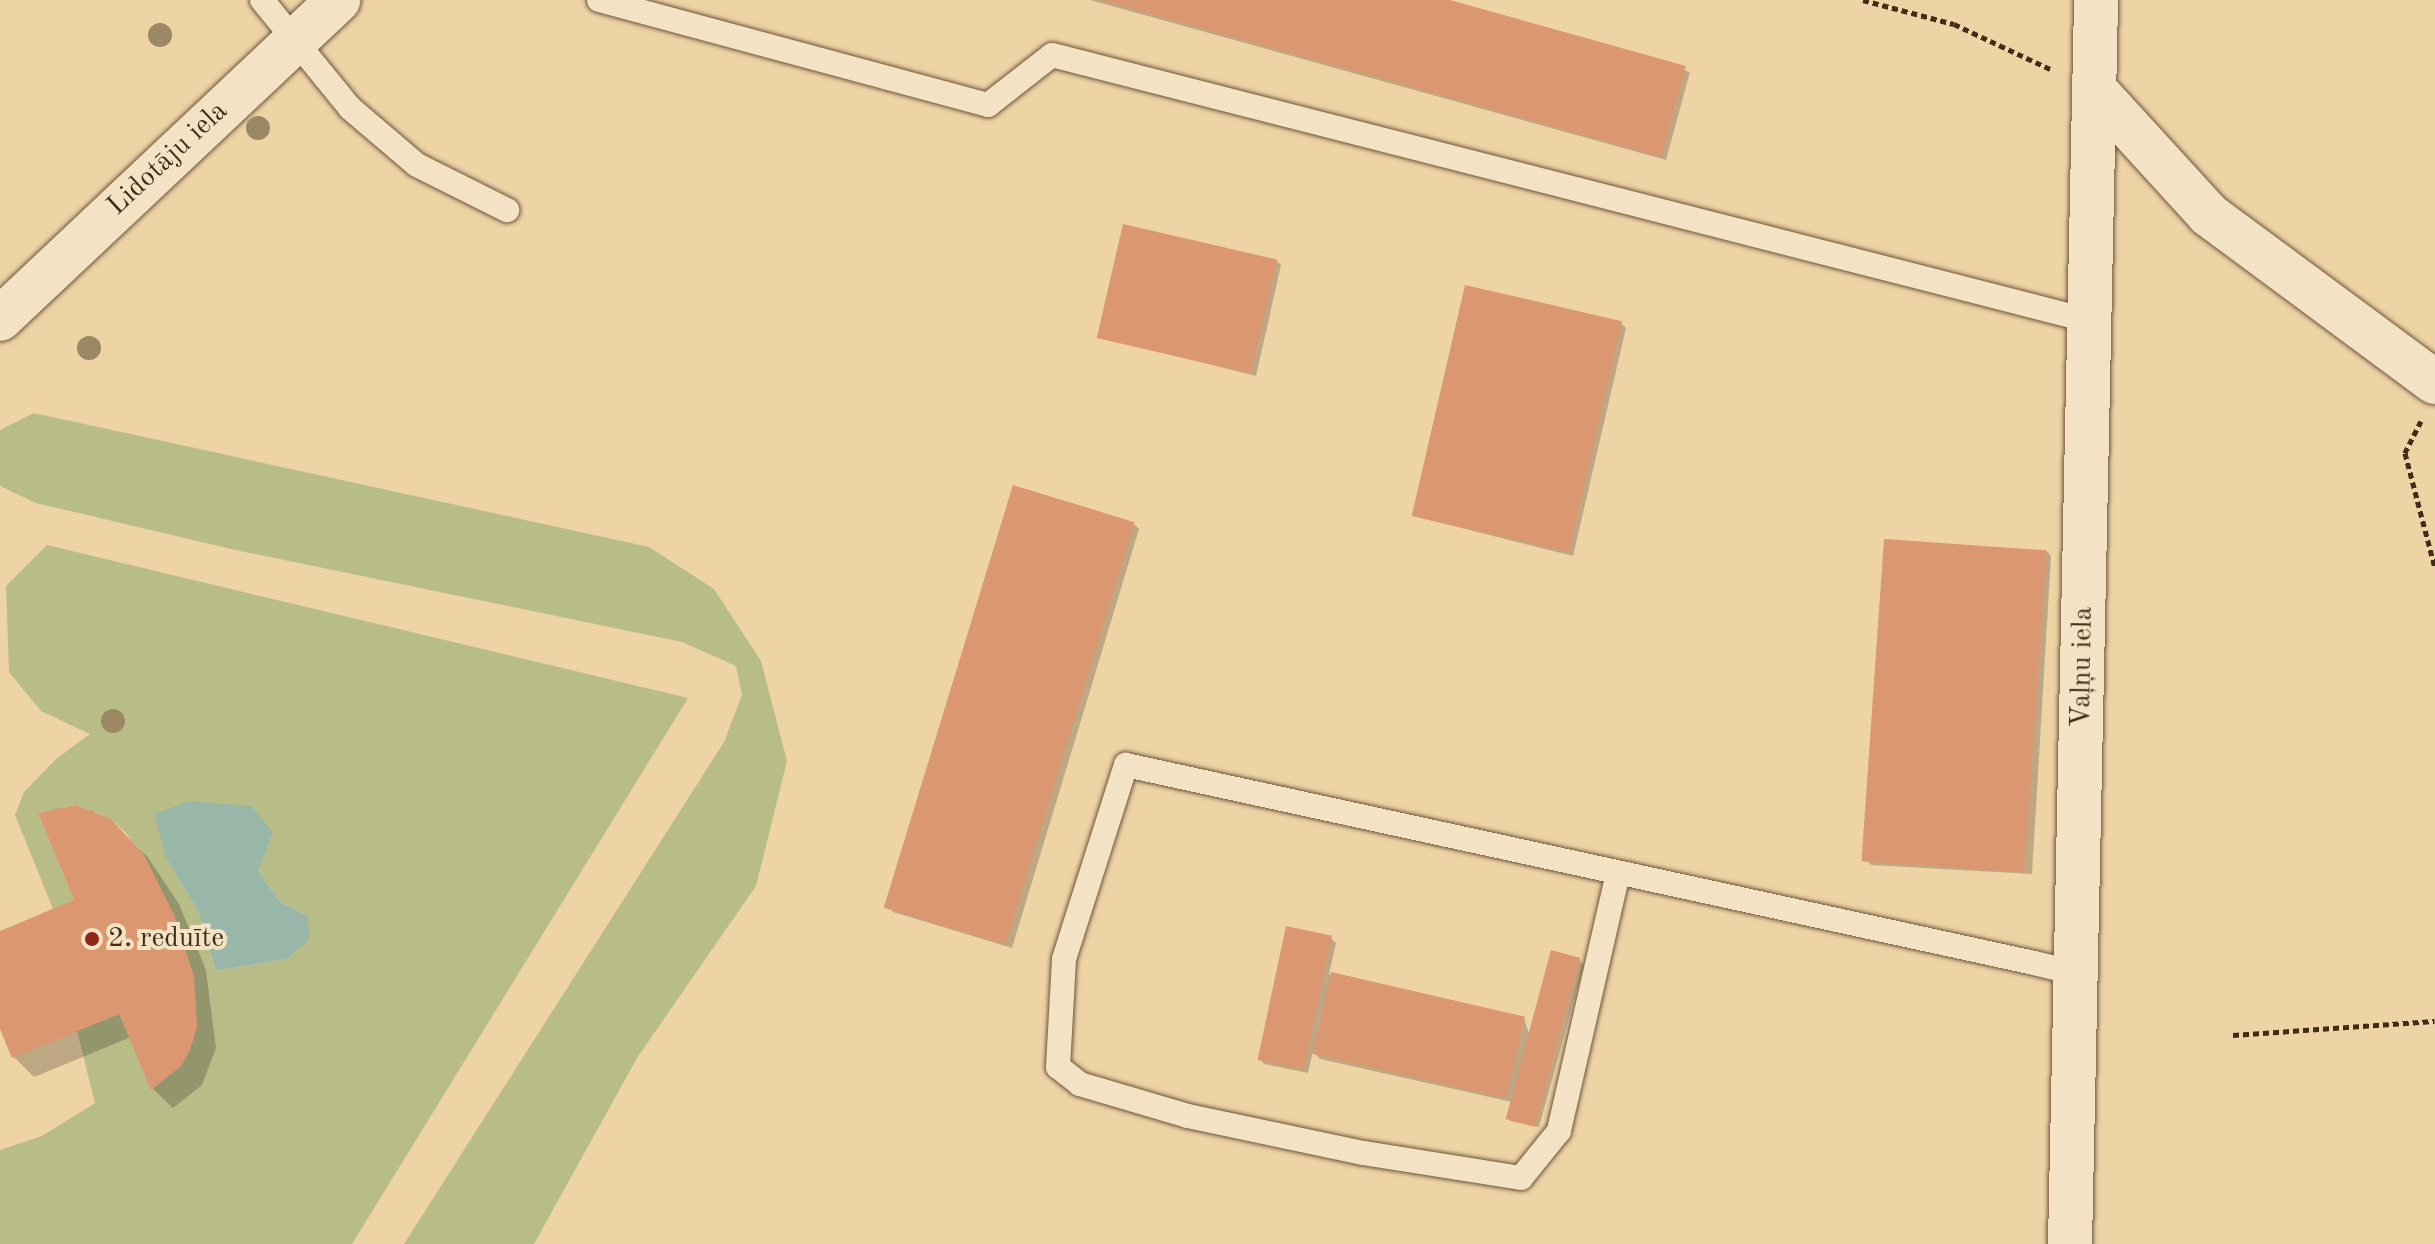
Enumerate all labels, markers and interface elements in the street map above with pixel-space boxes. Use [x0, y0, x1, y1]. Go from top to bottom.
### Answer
street label: Lidotāju iela [101, 95, 235, 223]
street label: Vaļņu iela [2065, 606, 2101, 728]
place label: 2. reduīte [108, 922, 224, 956]
marker: 2. reduīte [83, 930, 101, 948]

